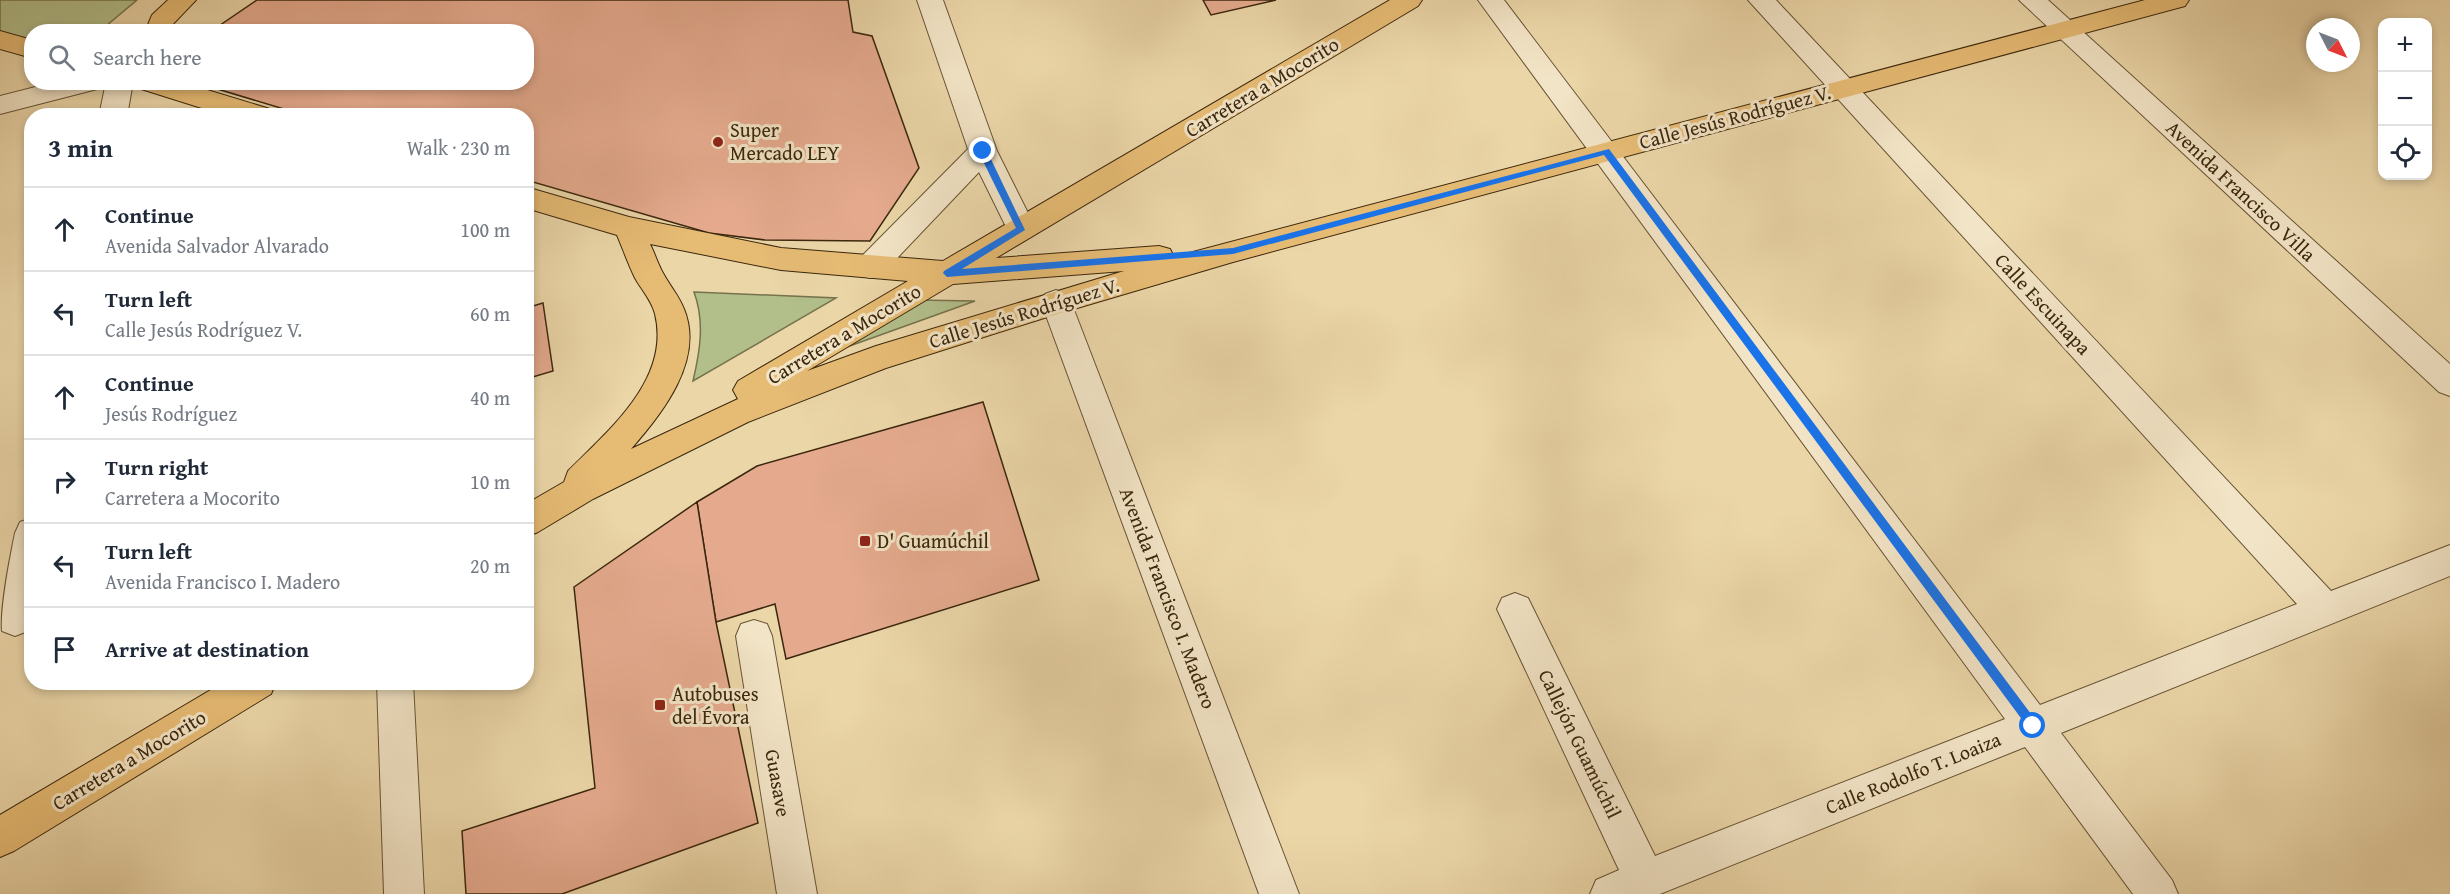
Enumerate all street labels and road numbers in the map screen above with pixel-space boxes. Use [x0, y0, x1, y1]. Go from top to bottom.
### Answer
street label: Carretera a Mocorito [1179, 29, 1344, 144]
street label: Calle Jesús Rodríguez V. [1636, 77, 1834, 156]
street label: Avenida Francisco Villa [2160, 113, 2323, 268]
street label: Calle Escuinapa [1989, 246, 2099, 361]
street label: Calle Jesús Rodríguez V. [925, 270, 1122, 355]
street label: Carretera a Mocorito [761, 276, 926, 391]
street label: Avenida Francisco I. Madero [1113, 483, 1224, 713]
street label: Callejón Guamúchil [1532, 664, 1629, 823]
street label: Carretera a Mocorito [46, 702, 211, 817]
street label: Calle Rodolfo T. Loaiza [1821, 724, 2005, 821]
street label: Guasave [758, 747, 799, 819]

